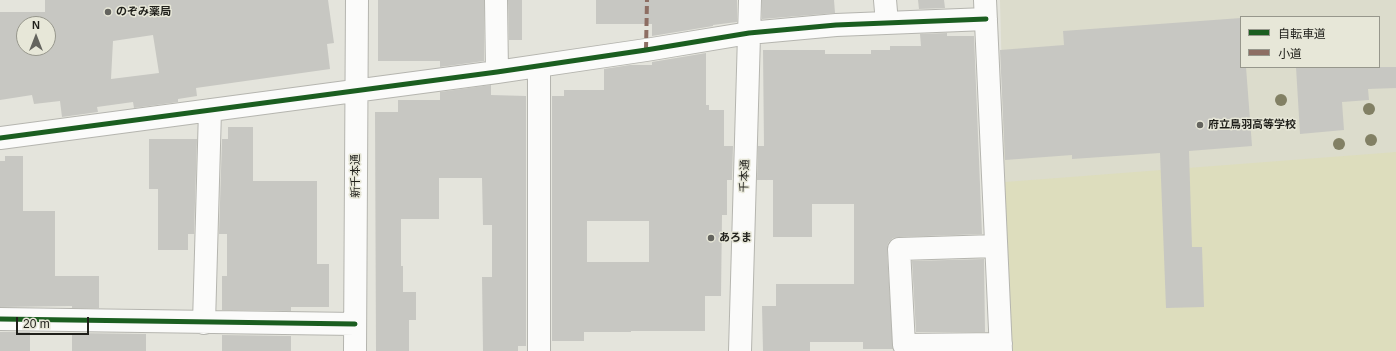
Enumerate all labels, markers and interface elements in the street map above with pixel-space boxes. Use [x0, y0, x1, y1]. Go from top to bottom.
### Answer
place label: のぞみ薬局 [116, 5, 171, 19]
marker: のぞみ薬局 [103, 7, 113, 17]
north arrow [16, 16, 56, 56]
legend [1240, 16, 1380, 68]
text: N [32, 19, 40, 31]
text: 自転車道 [1278, 27, 1326, 41]
text: 小道 [1278, 47, 1302, 61]
place label: 府立鳥羽高等学校 [1208, 118, 1296, 132]
marker: 府立鳥羽高等学校 [1195, 120, 1205, 130]
street label: 新千本通 [349, 154, 363, 198]
street label: 千本通 [738, 159, 752, 193]
place label: あろま [719, 231, 752, 245]
marker: あろま [706, 233, 716, 243]
scale bar [18, 309, 91, 335]
text: 20 m [23, 317, 50, 331]

